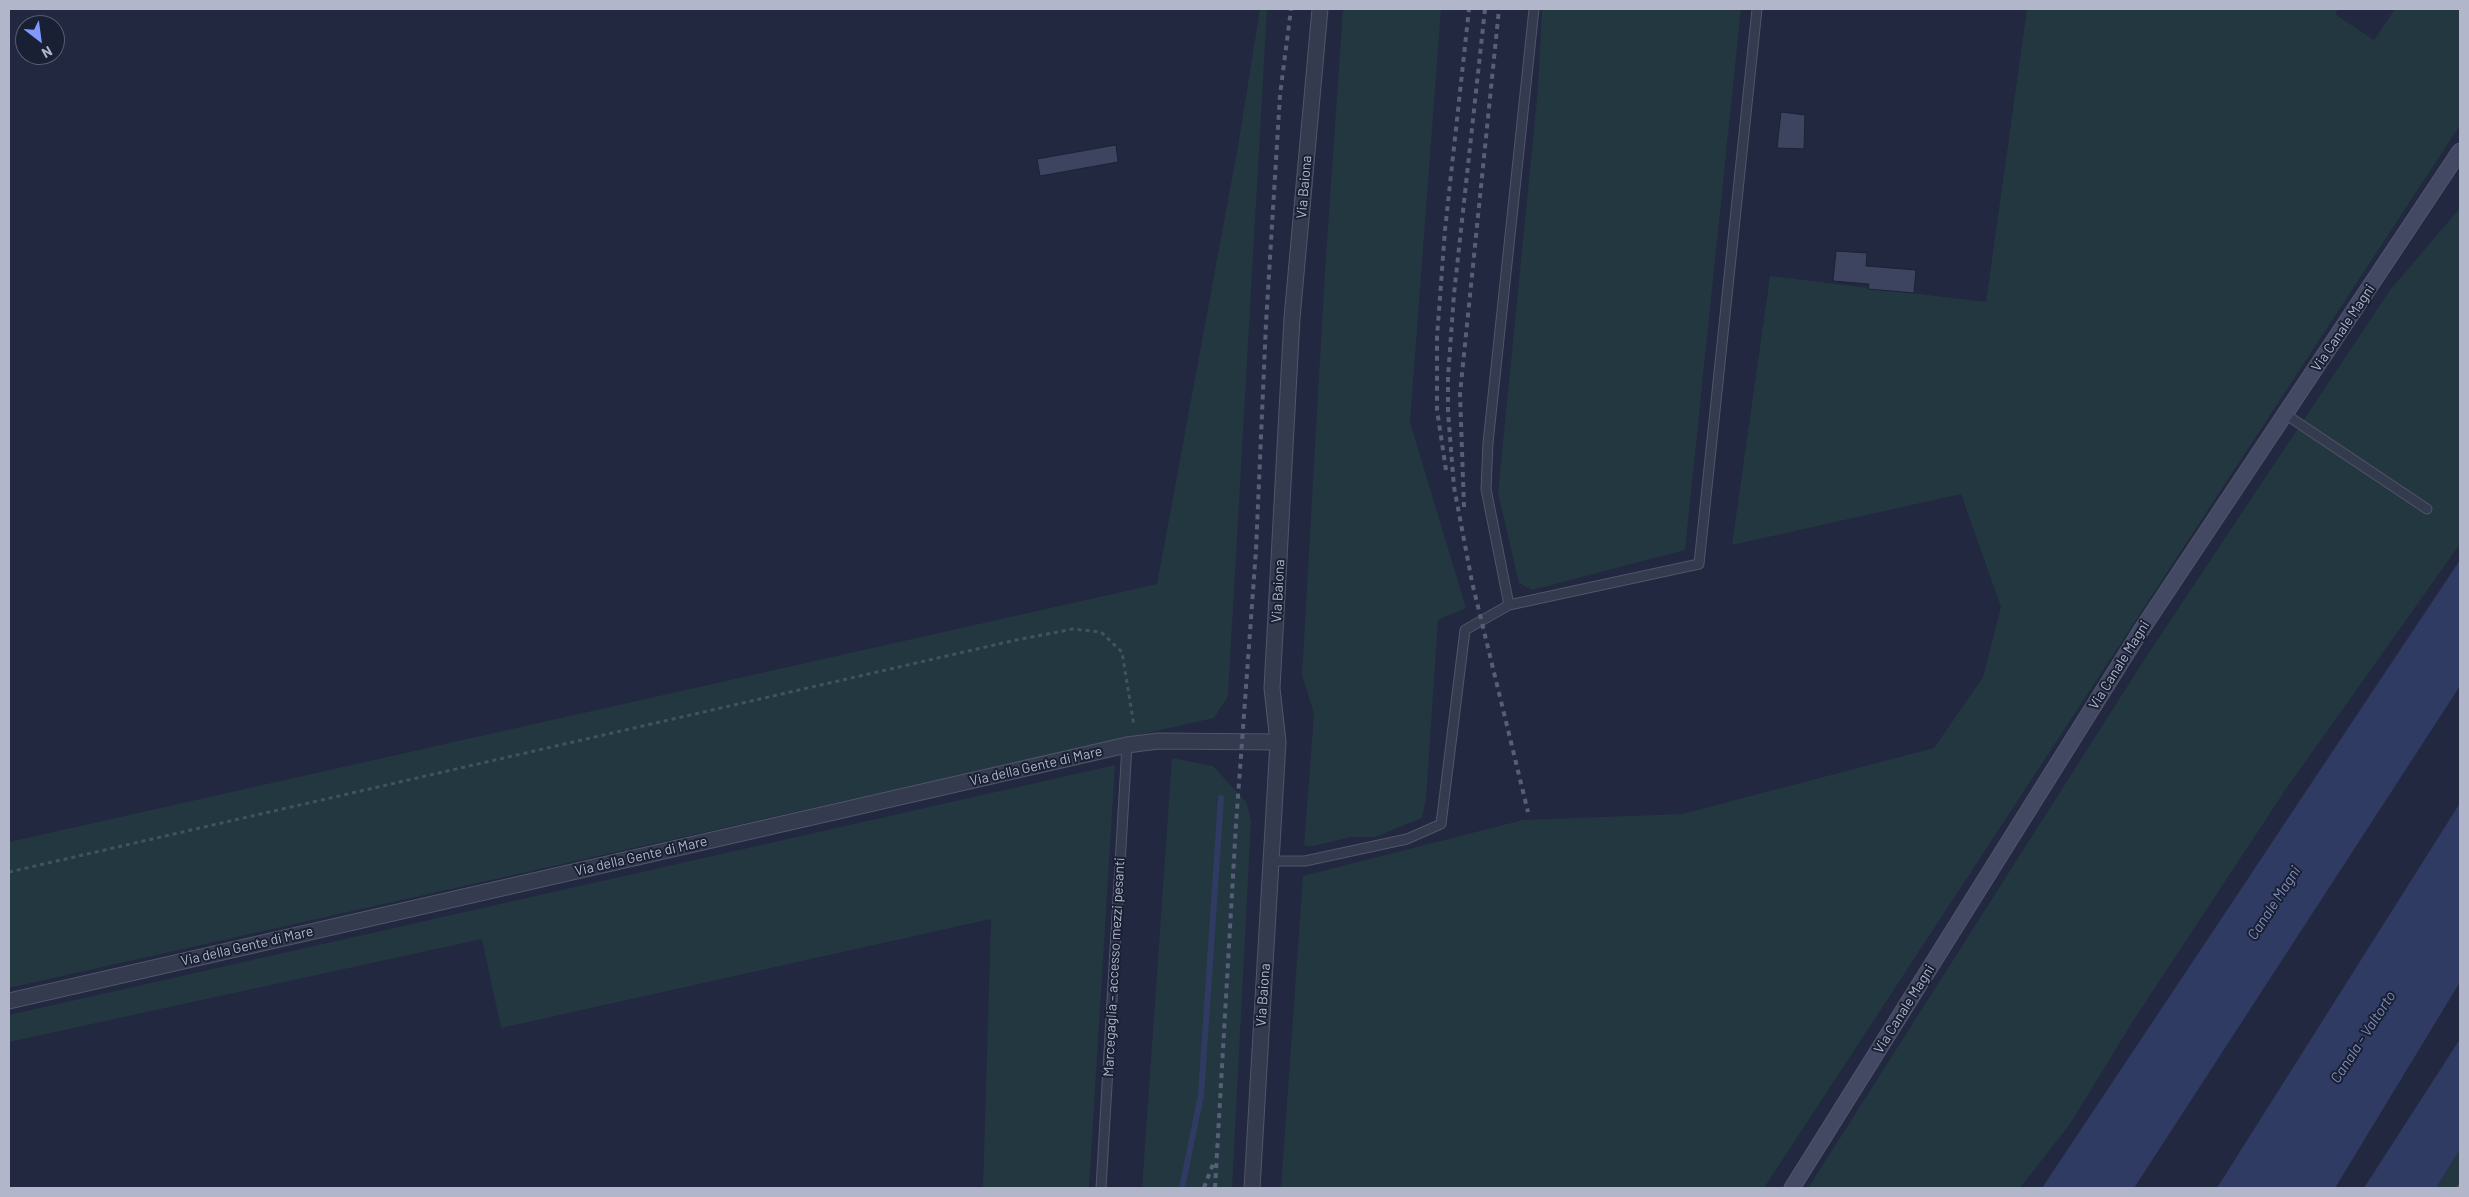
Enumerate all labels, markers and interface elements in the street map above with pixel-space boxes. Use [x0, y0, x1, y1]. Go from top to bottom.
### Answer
north arrow [15, 15, 65, 65]
text: N [39, 43, 56, 62]
street label: Via Baiona [1293, 155, 1315, 219]
street label: Via Canale Magni [2308, 281, 2378, 375]
street label: Via Baiona [1268, 559, 1288, 623]
street label: Via Canale Magni [2085, 618, 2153, 712]
street label: Via della Gente di Mare [968, 743, 1104, 789]
street label: Via della Gente di Mare [573, 833, 709, 879]
street label: Marcegaglia - accesso mezzi pesanti [1100, 857, 1128, 1077]
water label: Canale Magni [2244, 863, 2304, 943]
street label: Via della Gente di Mare [179, 923, 315, 969]
street label: Via Canale Magni [1870, 962, 1938, 1056]
street label: Via Baiona [1252, 963, 1274, 1027]
water label: Canala - Valtorto [2327, 988, 2399, 1086]

